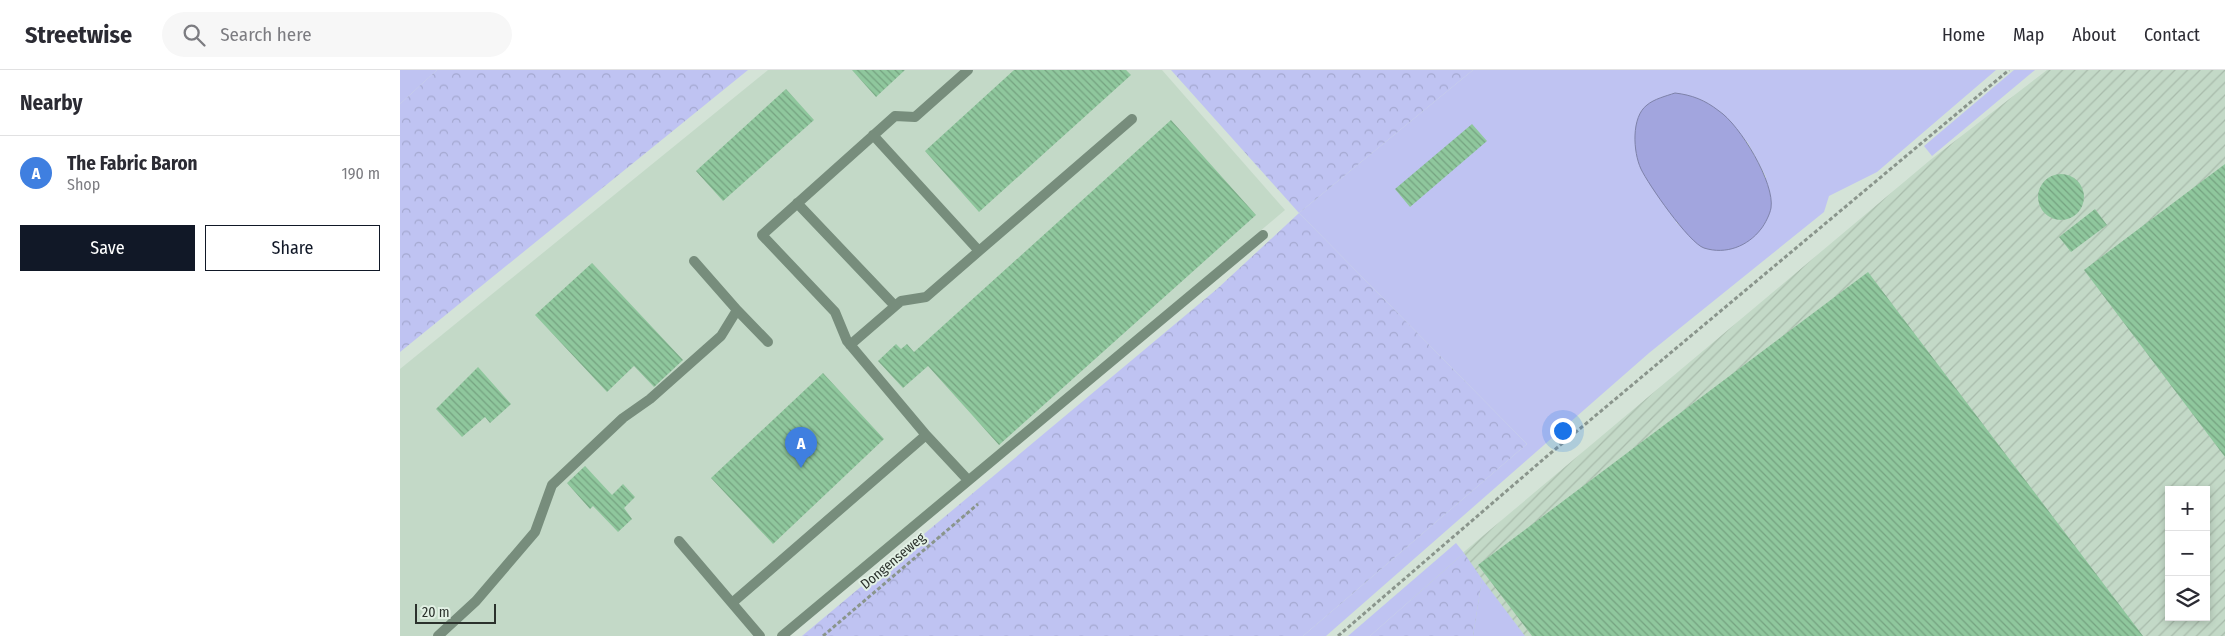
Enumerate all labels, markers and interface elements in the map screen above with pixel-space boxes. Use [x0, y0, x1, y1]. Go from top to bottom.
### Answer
search box [162, 12, 512, 57]
text: Streetwise [25, 21, 132, 49]
icon: search [180, 21, 208, 49]
text: Search here [220, 23, 312, 46]
text: Home [1942, 24, 1985, 46]
text: Map [2013, 24, 2044, 46]
text: About [2072, 24, 2116, 46]
text: Contact [2144, 24, 2200, 46]
text: Nearby [20, 90, 82, 116]
text: The Fabric Baron [67, 152, 198, 175]
text: A [32, 164, 40, 183]
text: 190 m [342, 164, 380, 183]
text: Shop [67, 175, 100, 194]
button: Save [20, 225, 195, 271]
button: Share [205, 225, 380, 271]
your location [1550, 418, 1576, 444]
pin: A [785, 427, 817, 468]
map controls [2165, 486, 2210, 621]
button: + [2165, 486, 2210, 531]
street label: Dongenseweg [857, 529, 929, 593]
button: − [2165, 531, 2210, 576]
button: layers [2165, 576, 2210, 621]
scale bar [415, 601, 496, 624]
text: 20 m [422, 604, 450, 621]

